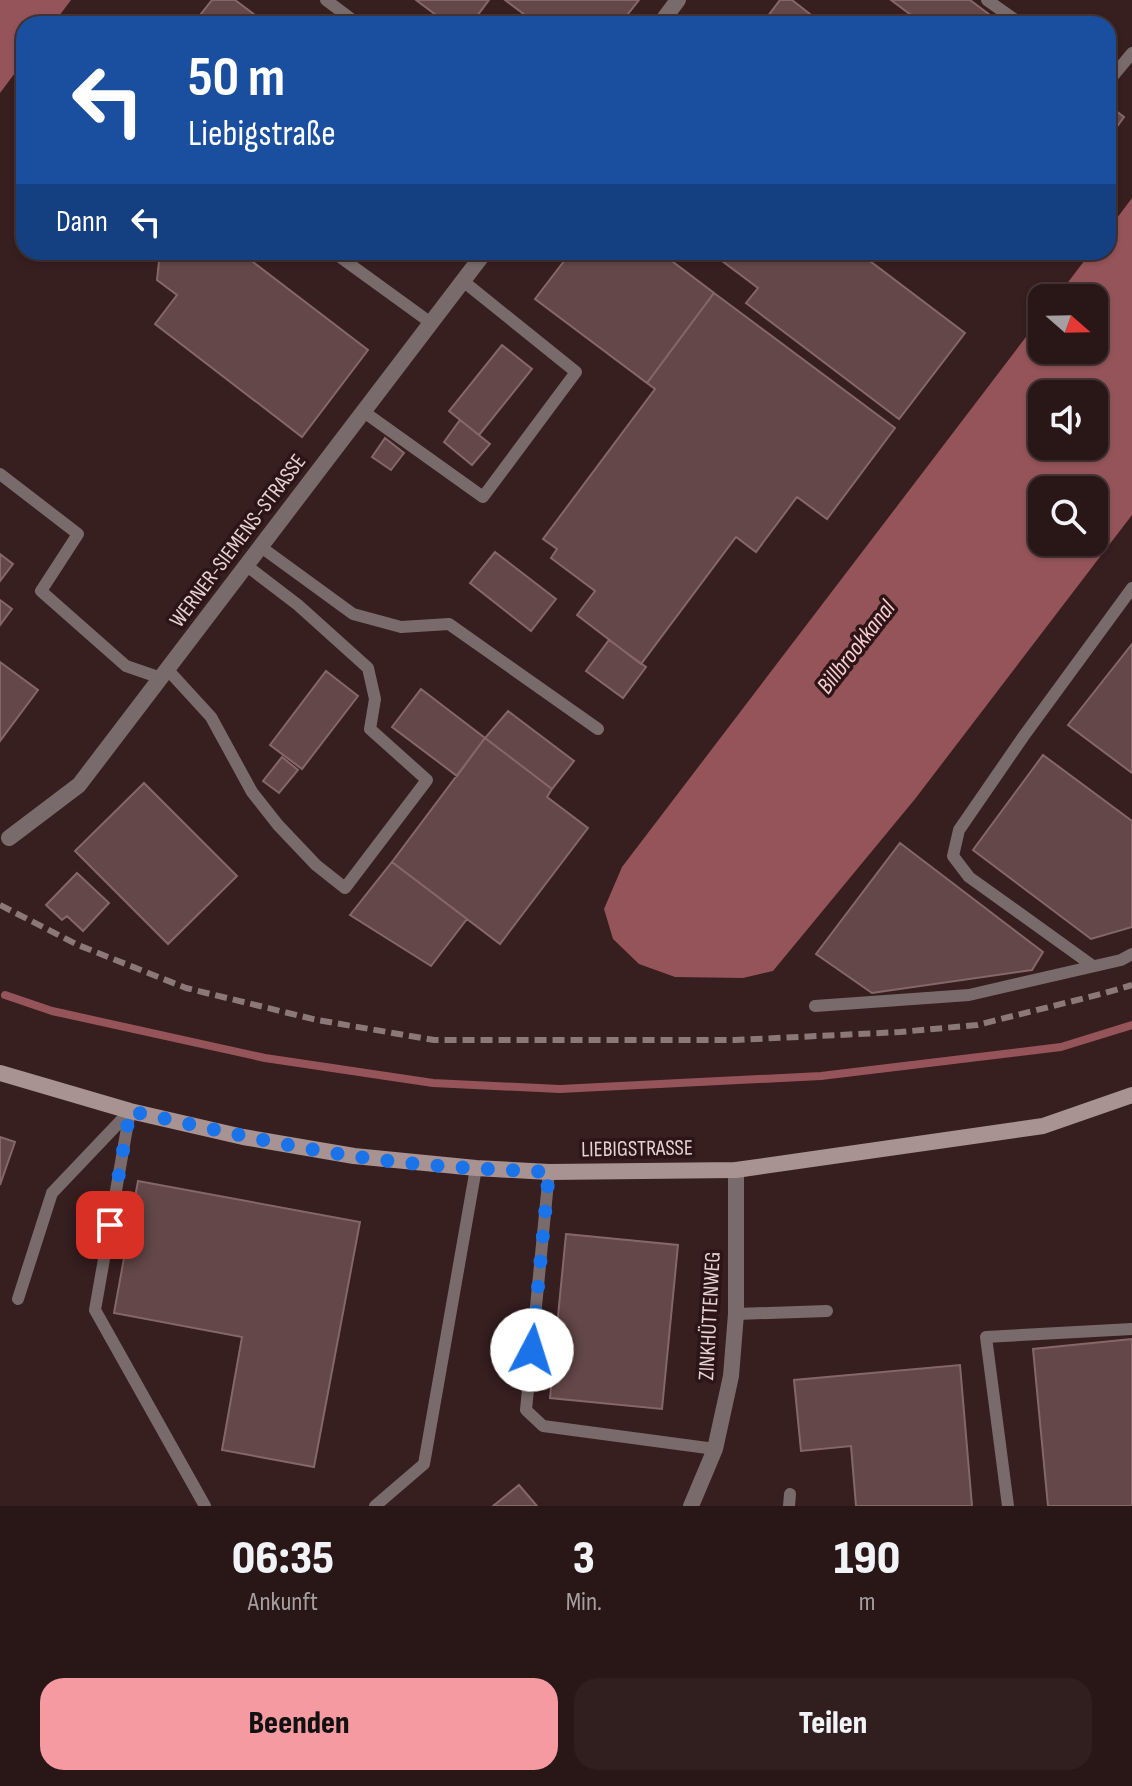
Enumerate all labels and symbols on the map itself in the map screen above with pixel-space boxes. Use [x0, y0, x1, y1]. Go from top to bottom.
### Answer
north arrow [1028, 284, 1108, 364]
street label: WERNER-SIEMENS-STRASSE [164, 449, 312, 633]
water label: Billbrookkanal [811, 594, 902, 699]
street label: LIEBIGSTRASSE [581, 1135, 693, 1163]
pin [76, 1191, 144, 1259]
street label: ZINKHÜTTENWEG [693, 1251, 727, 1381]
position arrow [490, 1308, 574, 1392]

